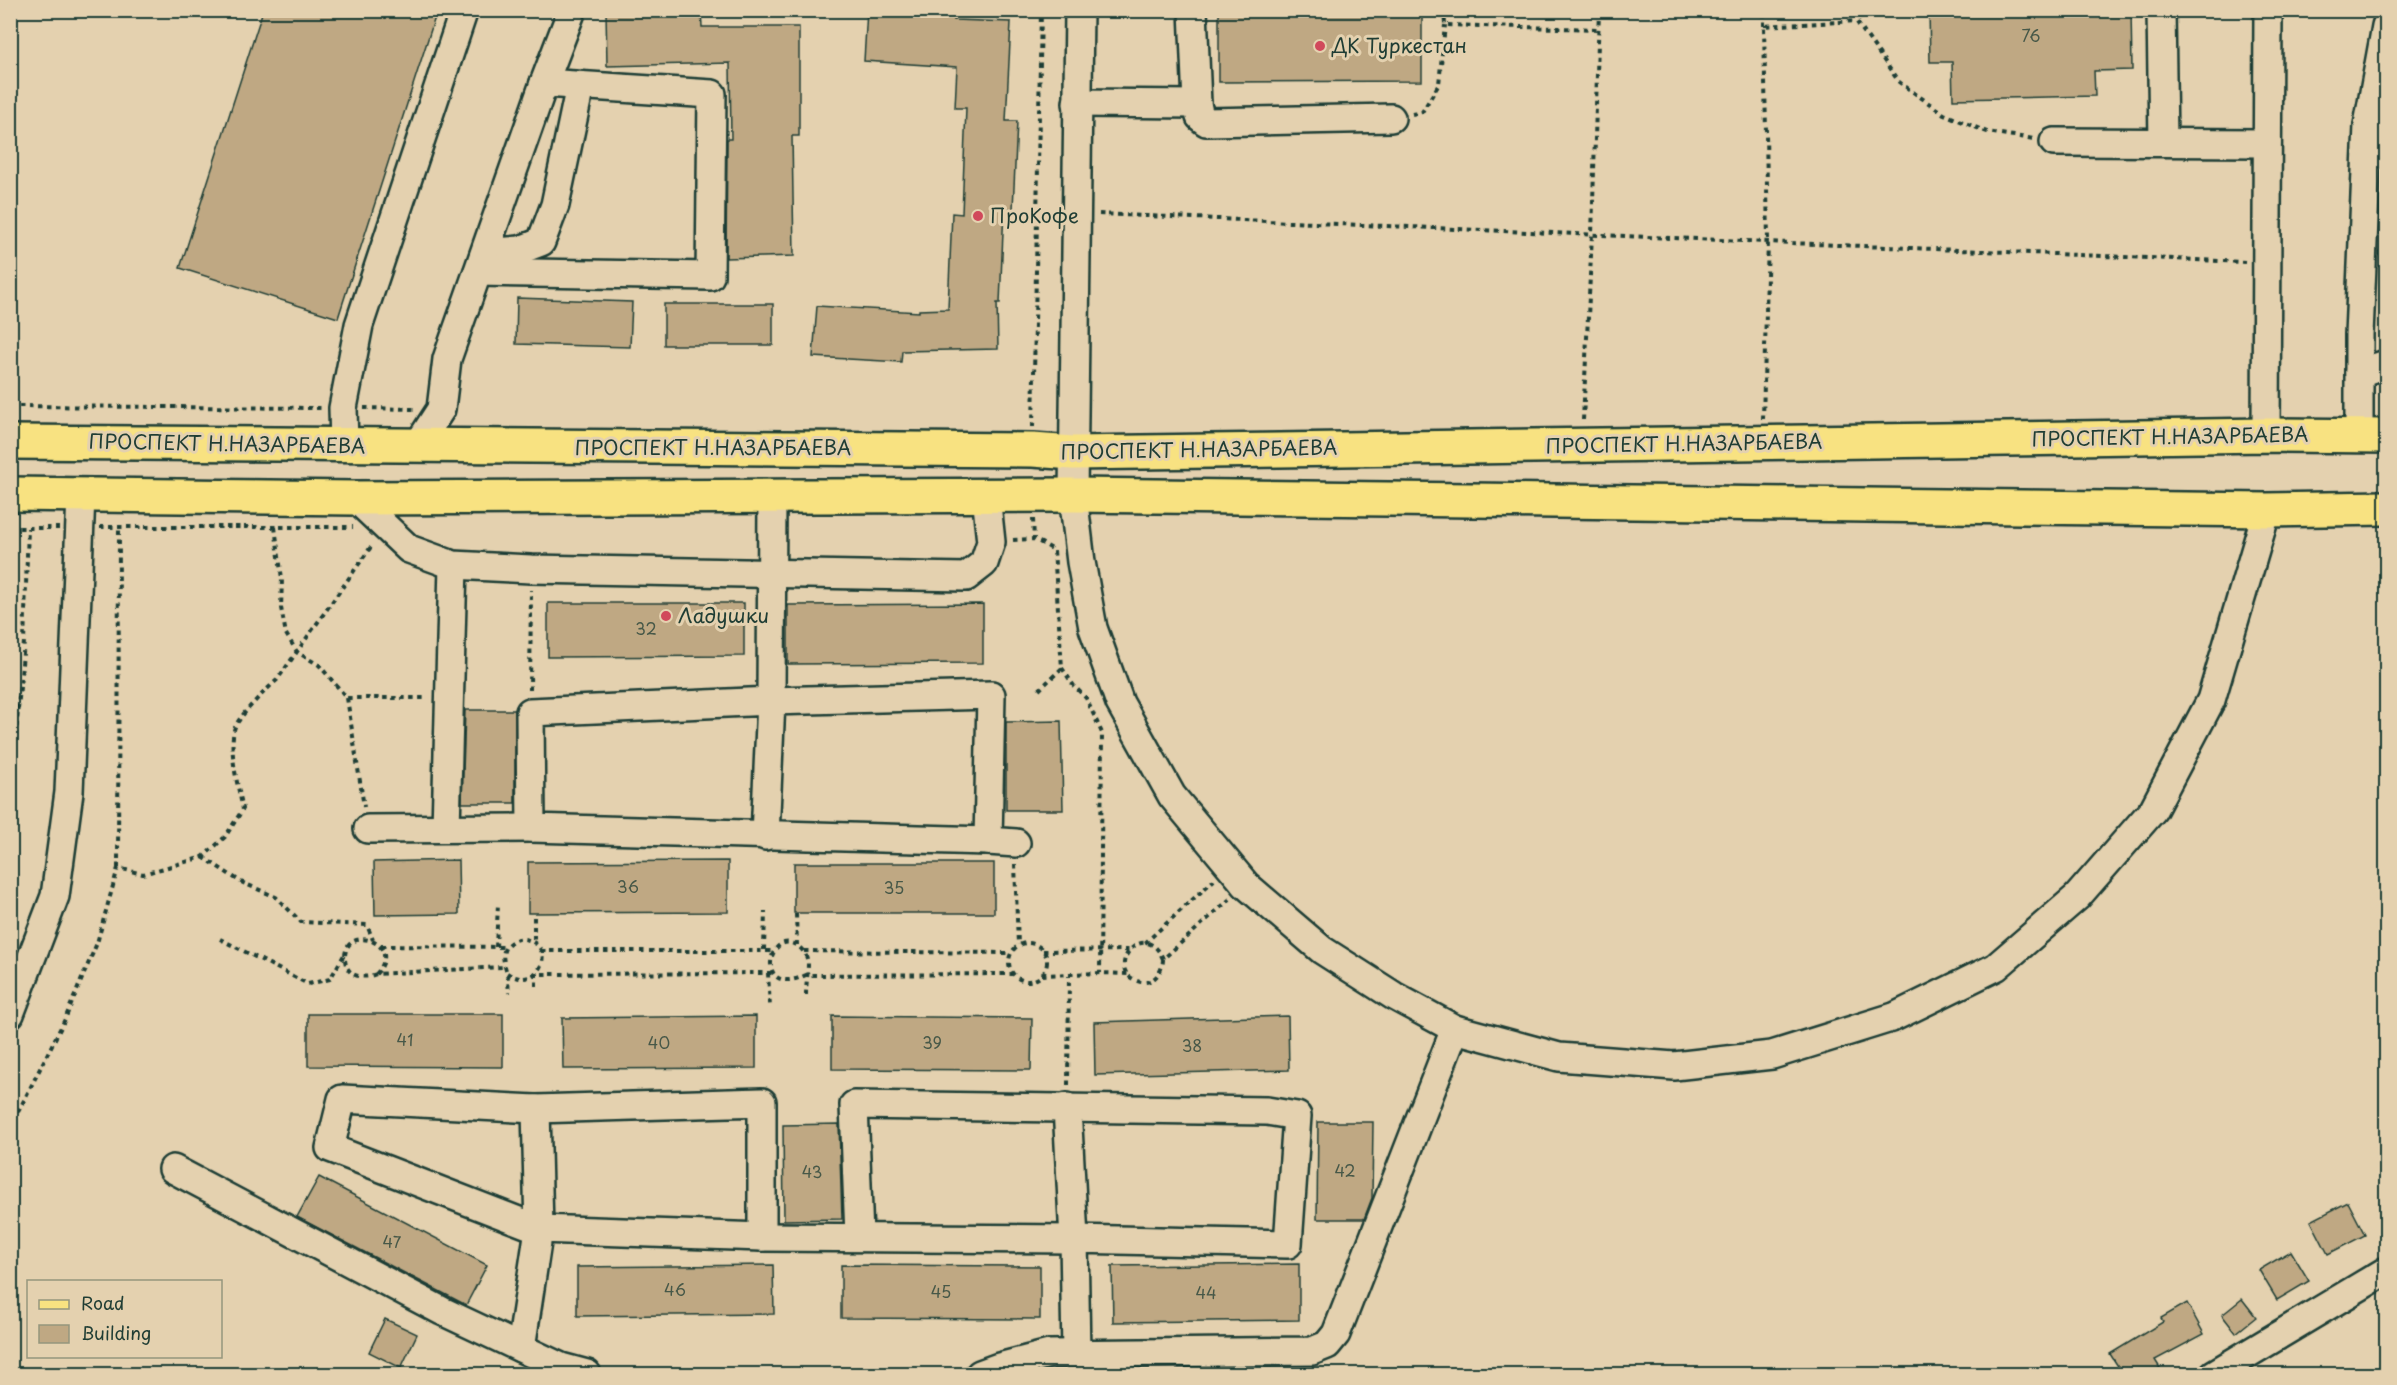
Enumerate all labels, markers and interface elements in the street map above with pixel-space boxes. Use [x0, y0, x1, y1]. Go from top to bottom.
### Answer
house number: 76 [2021, 23, 2041, 47]
place label: ДК Туркестан [1331, 30, 1467, 60]
marker: ДК Туркестан [1313, 39, 1327, 53]
place label: ПроКофе [990, 200, 1079, 230]
marker: ПроКофе [971, 209, 985, 223]
street label: ПРОСПЕКТ Н.НАЗАРБАЕВА [2031, 419, 2309, 453]
street label: ПРОСПЕКТ Н.НАЗАРБАЕВА [88, 426, 366, 460]
street label: ПРОСПЕКТ Н.НАЗАРБАЕВА [1545, 426, 1823, 460]
street label: ПРОСПЕКТ Н.НАЗАРБАЕВА [575, 432, 851, 462]
street label: ПРОСПЕКТ Н.НАЗАРБАЕВА [1060, 432, 1338, 466]
place label: Ладушки [678, 600, 769, 630]
marker: Ладушки [659, 609, 673, 623]
house number: 32 [635, 616, 657, 640]
house number: 36 [617, 874, 639, 898]
house number: 35 [884, 875, 904, 899]
house number: 41 [397, 1027, 413, 1051]
house number: 40 [648, 1030, 670, 1054]
house number: 39 [922, 1030, 942, 1054]
house number: 38 [1182, 1033, 1202, 1057]
house number: 42 [1334, 1158, 1356, 1182]
house number: 43 [802, 1159, 822, 1183]
house number: 47 [383, 1229, 402, 1253]
house number: 46 [664, 1277, 686, 1301]
house number: 45 [931, 1279, 951, 1303]
legend [27, 1280, 222, 1358]
house number: 44 [1195, 1280, 1217, 1304]
text: Road [81, 1289, 125, 1316]
text: Building [81, 1319, 151, 1346]

